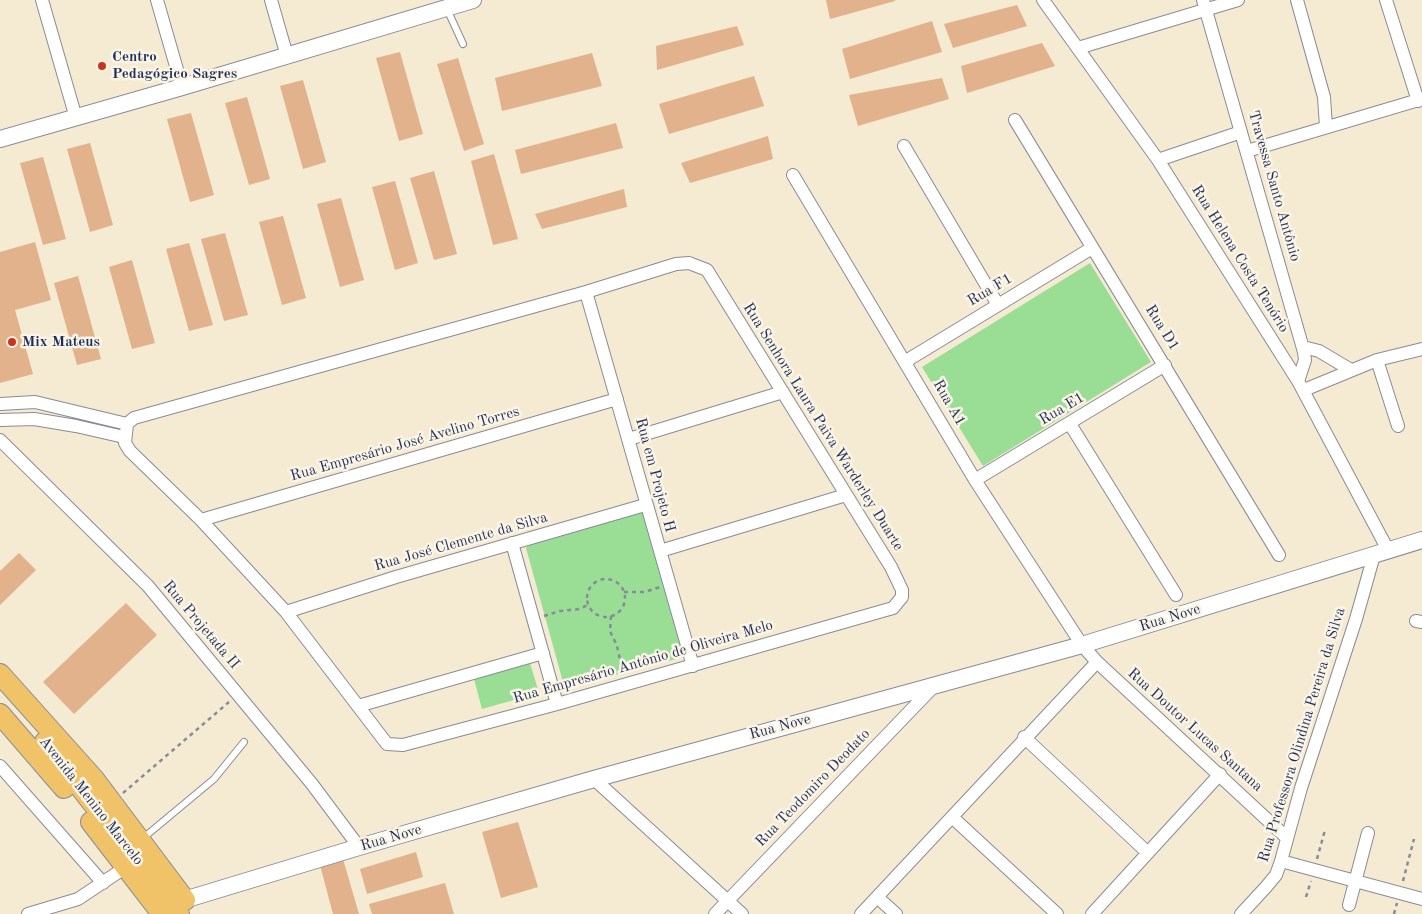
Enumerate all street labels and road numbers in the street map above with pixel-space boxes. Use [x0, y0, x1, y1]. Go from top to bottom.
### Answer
street label: Travessa Santo Antônio [1244, 108, 1304, 264]
street label: Rua Helena Costa Tenório [1187, 182, 1293, 336]
street label: Rua F1 [964, 270, 1016, 310]
street label: Rua Senhora Laura Paiva Warderley Duarte [739, 300, 907, 554]
street label: Rua D1 [1141, 302, 1183, 354]
street label: Rua A1 [929, 377, 969, 429]
street label: Rua E1 [1036, 389, 1088, 429]
street label: Rua Empresário José Avelino Torres [288, 403, 522, 485]
street label: Rua em Projeto H [631, 416, 679, 534]
street label: Rua José Clemente da Silva [372, 509, 550, 575]
street label: Rua Projetada II [159, 577, 243, 673]
street label: Rua Nove [1137, 600, 1203, 636]
street label: Rua Professora Olindina Pereira da Silva [1255, 605, 1349, 865]
street label: Rua Empresário Antônio de Oliveira Melo [511, 616, 775, 708]
street label: Rua Doutor Lucas Santana [1123, 664, 1267, 796]
street label: Rua Nove [747, 710, 813, 744]
street label: Rua Teodomiro Deodato [752, 725, 874, 851]
street label: Avenida Menino Marcelo [35, 733, 147, 869]
street label: Rua Nove [358, 821, 424, 855]

